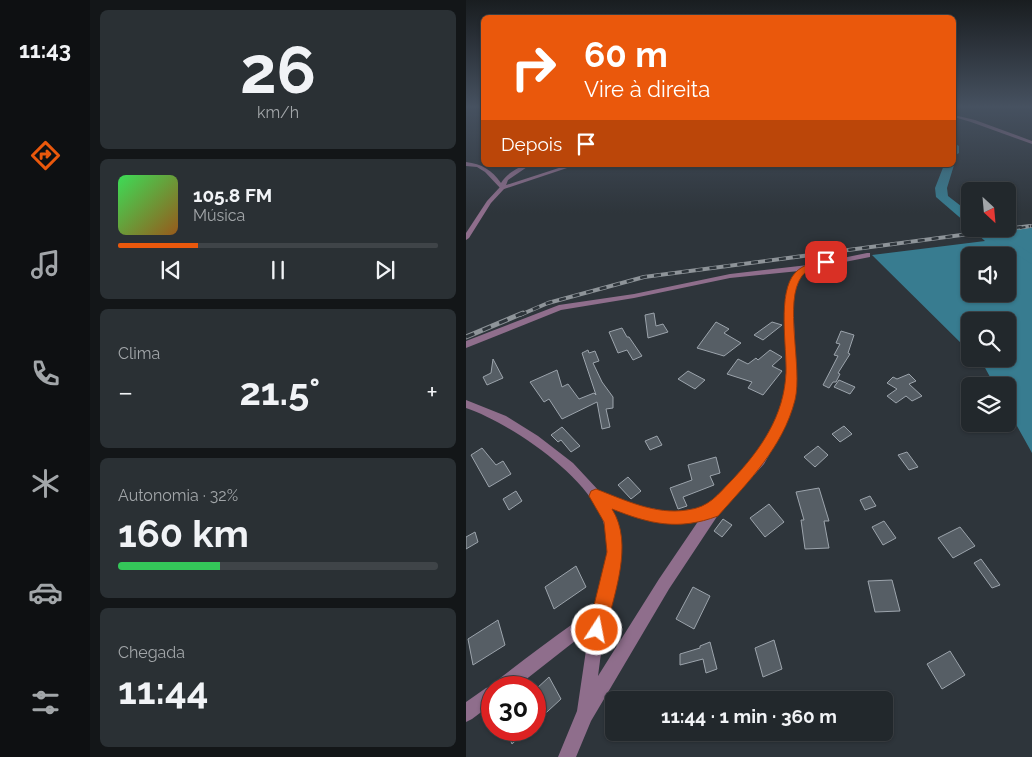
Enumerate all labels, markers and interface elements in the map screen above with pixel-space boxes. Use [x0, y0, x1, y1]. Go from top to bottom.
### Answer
text: 26 [240, 32, 316, 108]
text: 60 m [584, 34, 668, 75]
icon: right [501, 35, 566, 100]
text: 11:43 [19, 37, 71, 63]
text: Vire à direita [584, 76, 710, 102]
text: km/h [257, 103, 299, 122]
icon: arrive [572, 130, 600, 158]
text: Depois [501, 133, 562, 155]
icon: directions [28, 138, 63, 173]
north arrow [961, 182, 1016, 238]
map controls [961, 182, 1016, 432]
text: 105.8 FM [193, 184, 272, 206]
text: Música [193, 206, 245, 225]
pin [805, 241, 847, 283]
icon: music [28, 247, 63, 282]
button: sound [961, 247, 1016, 302]
icon: arrive [812, 248, 840, 276]
icon: previous [157, 256, 185, 284]
icon: pause [264, 256, 292, 284]
icon: next [371, 256, 399, 284]
button: search [961, 312, 1016, 367]
text: Clima [118, 344, 160, 363]
icon: phone [28, 356, 63, 391]
text: 21.5° [239, 369, 320, 414]
text: − [118, 376, 133, 409]
text: + [426, 376, 438, 409]
button: layers [961, 377, 1016, 432]
icon: climate [28, 466, 63, 501]
text: Autonomia · 32% [118, 486, 238, 505]
text: 160 km [118, 511, 249, 556]
icon: car [28, 575, 63, 610]
position arrow [570, 603, 622, 655]
text: Chegada [118, 643, 185, 662]
text: 11:44 [118, 668, 208, 713]
speed limit sign: 30 [481, 676, 546, 741]
icon: filters [28, 685, 63, 720]
text: 11:44 · 1 min · 360 m [661, 705, 837, 727]

